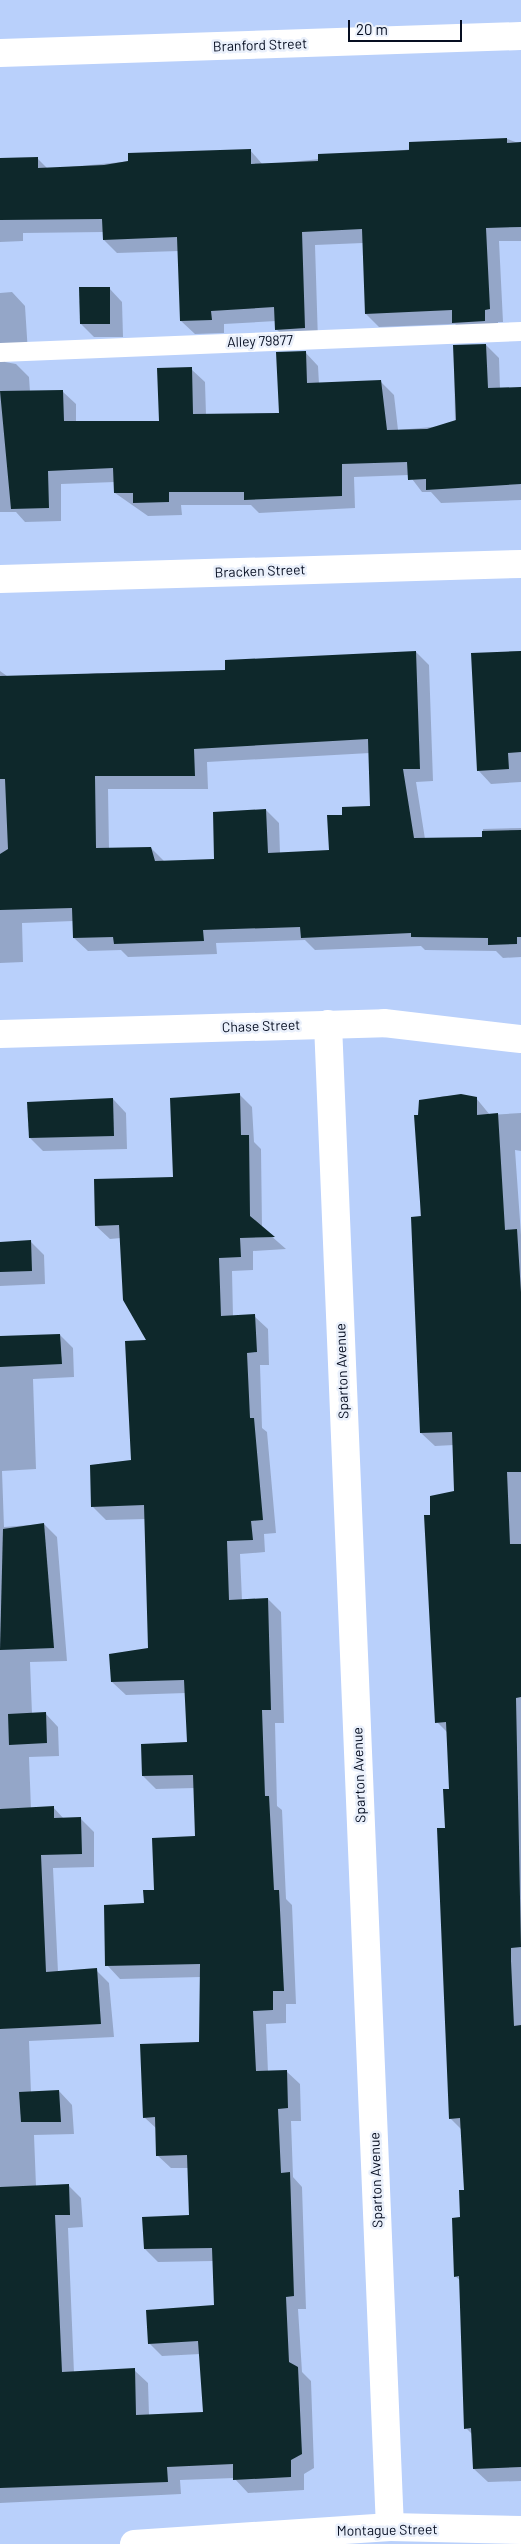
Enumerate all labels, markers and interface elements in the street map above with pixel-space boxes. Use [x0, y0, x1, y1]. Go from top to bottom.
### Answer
scale bar [351, 10, 465, 42]
text: 20 m [356, 20, 388, 38]
street label: Branford Street [213, 35, 307, 55]
street label: Alley 79877 [227, 331, 293, 351]
street label: Bracken Street [214, 561, 306, 581]
street label: Chase Street [222, 1016, 300, 1036]
street label: Sparton Avenue [332, 1323, 352, 1419]
street label: Sparton Avenue [349, 1727, 369, 1823]
street label: Sparton Avenue [366, 2132, 386, 2228]
street label: Montague Street [336, 2521, 438, 2539]

